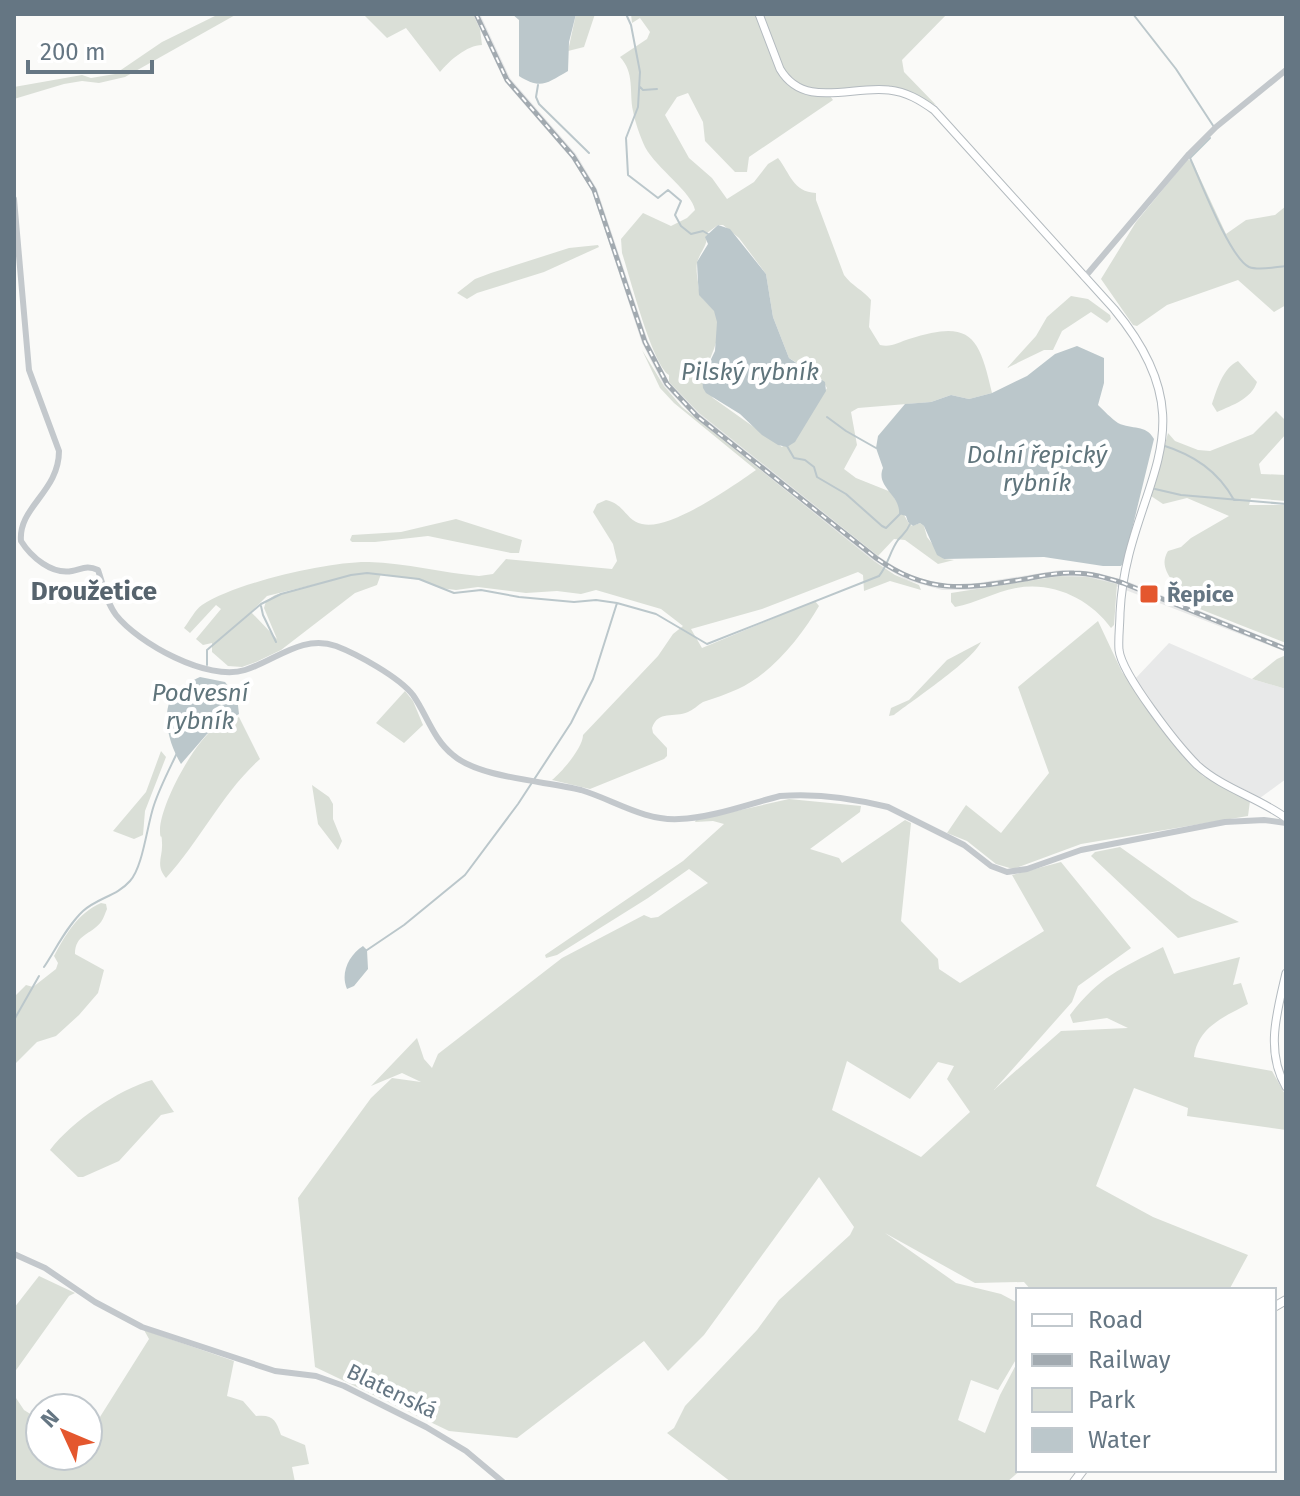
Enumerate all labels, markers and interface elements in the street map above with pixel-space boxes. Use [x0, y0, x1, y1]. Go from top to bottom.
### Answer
scale bar [28, 24, 152, 74]
text: 200 m [40, 38, 106, 66]
water label: Pilský rybník [681, 358, 819, 386]
water label: Dolní řepický rybník [967, 441, 1109, 497]
district label: Droužetice [31, 576, 157, 607]
place label: Řepice [1167, 581, 1234, 608]
marker: Řepice [1138, 583, 1160, 605]
water label: Podvesní rybník [152, 679, 250, 735]
legend [1016, 1288, 1276, 1472]
text: Road [1088, 1306, 1143, 1334]
text: Railway [1088, 1346, 1171, 1374]
street label: Blatenská [342, 1358, 442, 1424]
text: Park [1088, 1386, 1136, 1414]
north arrow [24, 1392, 104, 1472]
text: N [35, 1404, 65, 1433]
text: Water [1088, 1426, 1152, 1454]

